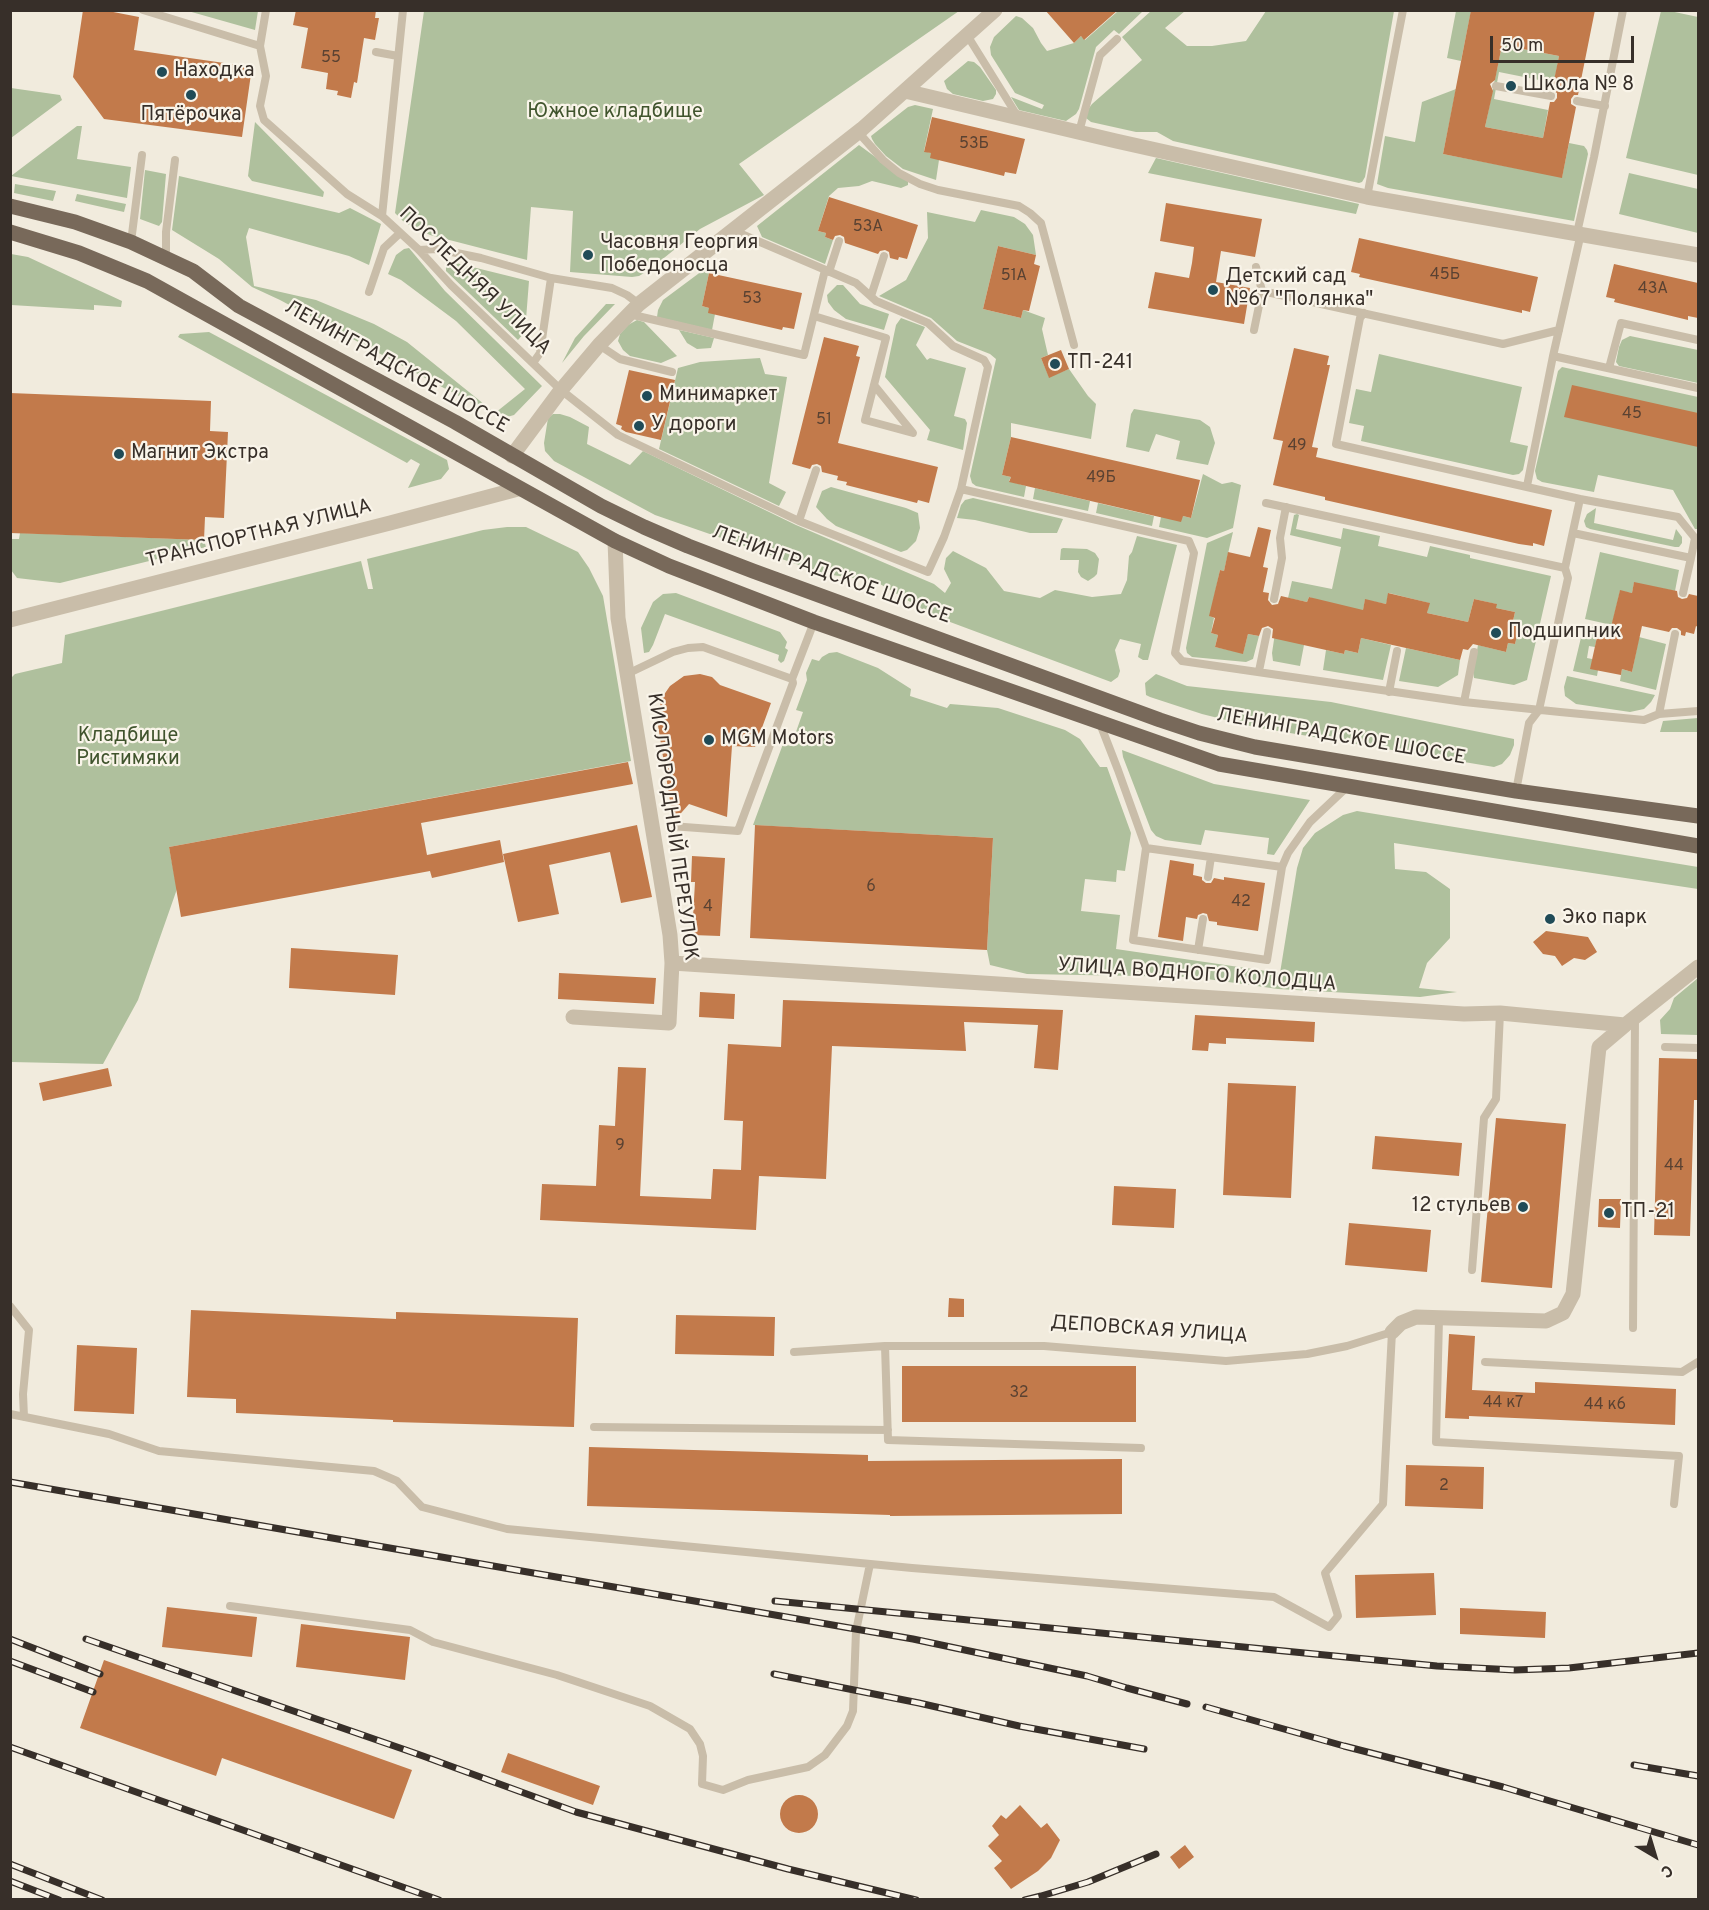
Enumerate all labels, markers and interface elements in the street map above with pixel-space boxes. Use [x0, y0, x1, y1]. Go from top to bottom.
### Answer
scale bar [1493, 24, 1637, 62]
text: 50 m [1501, 35, 1543, 58]
house number: 55 [321, 49, 341, 69]
place label: Находка [174, 60, 255, 84]
marker: Находка [155, 65, 169, 79]
place label: Школа № 8 [1523, 74, 1634, 98]
marker: Школа № 8 [1504, 79, 1518, 93]
marker: Пятёрочка [184, 88, 198, 102]
park label: Южное кладбище [527, 101, 703, 125]
place label: Пятёрочка [140, 104, 242, 128]
house number: 53Б [959, 135, 989, 155]
street label: ПОСЛЕДНЯЯ УЛИЦА [393, 203, 555, 361]
house number: 53А [853, 218, 883, 238]
place label: Часовня Георгия Победоносца [600, 232, 759, 279]
marker: Часовня Георгия Победоносца [581, 248, 595, 262]
place label: Детский сад №67 "Полянка" [1225, 266, 1373, 313]
house number: 45Б [1430, 266, 1460, 286]
house number: 51А [1001, 267, 1027, 287]
house number: 43А [1638, 280, 1668, 300]
marker: Детский сад №67 "Полянка" [1206, 283, 1220, 297]
house number: 53 [742, 290, 762, 310]
street label: ЛЕНИНГРАДСКОЕ ШОССЕ [280, 296, 512, 440]
place label: ТП-241 [1067, 352, 1133, 376]
marker: ТП-241 [1048, 357, 1062, 371]
place label: Минимаркет [659, 384, 778, 408]
marker: Минимаркет [640, 389, 654, 403]
house number: 45 [1622, 405, 1642, 425]
house number: 51 [816, 411, 832, 431]
place label: У дороги [651, 414, 736, 438]
marker: У дороги [632, 419, 646, 433]
house number: 49 [1287, 437, 1307, 457]
place label: Магнит Экстра [131, 442, 269, 466]
marker: Магнит Экстра [112, 447, 126, 461]
house number: 49Б [1086, 469, 1116, 489]
street label: ТРАНСПОРТНАЯ УЛИЦА [144, 495, 374, 575]
street label: ЛЕНИНГРАДСКОЕ ШОССЕ [708, 521, 954, 631]
place label: Подшипник [1508, 621, 1622, 645]
marker: Подшипник [1489, 626, 1503, 640]
street label: КИСЛОРОДНЫЙ ПЕРЕУЛОК [640, 692, 702, 962]
street label: ЛЕНИНГРАДСКОЕ ШОССЕ [1214, 704, 1468, 772]
park label: Кладбище Ристимяки [76, 725, 180, 772]
place label: MGM Motors [721, 728, 834, 752]
marker: MGM Motors [702, 733, 716, 747]
house number: 6 [866, 878, 876, 898]
house number: 42 [1231, 893, 1251, 913]
house number: 4 [703, 898, 713, 918]
place label: Эко парк [1562, 907, 1647, 931]
marker: Эко парк [1543, 912, 1557, 926]
street label: УЛИЦА ВОДНОГО КОЛОДЦА [1057, 954, 1337, 998]
house number: 9 [615, 1137, 625, 1157]
house number: 44 [1664, 1157, 1684, 1177]
place label: 12 стульев [1412, 1195, 1511, 1219]
marker: 12 стульев [1516, 1200, 1530, 1214]
place label: ТП-21 [1621, 1201, 1675, 1225]
marker: ТП-21 [1602, 1206, 1616, 1220]
street label: ДЕПОВСКАЯ УЛИЦА [1049, 1312, 1249, 1350]
house number: 32 [1009, 1384, 1029, 1404]
house number: 44 к7 [1483, 1394, 1523, 1414]
house number: 44 к6 [1584, 1396, 1626, 1416]
house number: 2 [1439, 1477, 1449, 1497]
north arrow [1625, 1826, 1685, 1886]
text: С [1656, 1859, 1676, 1881]

